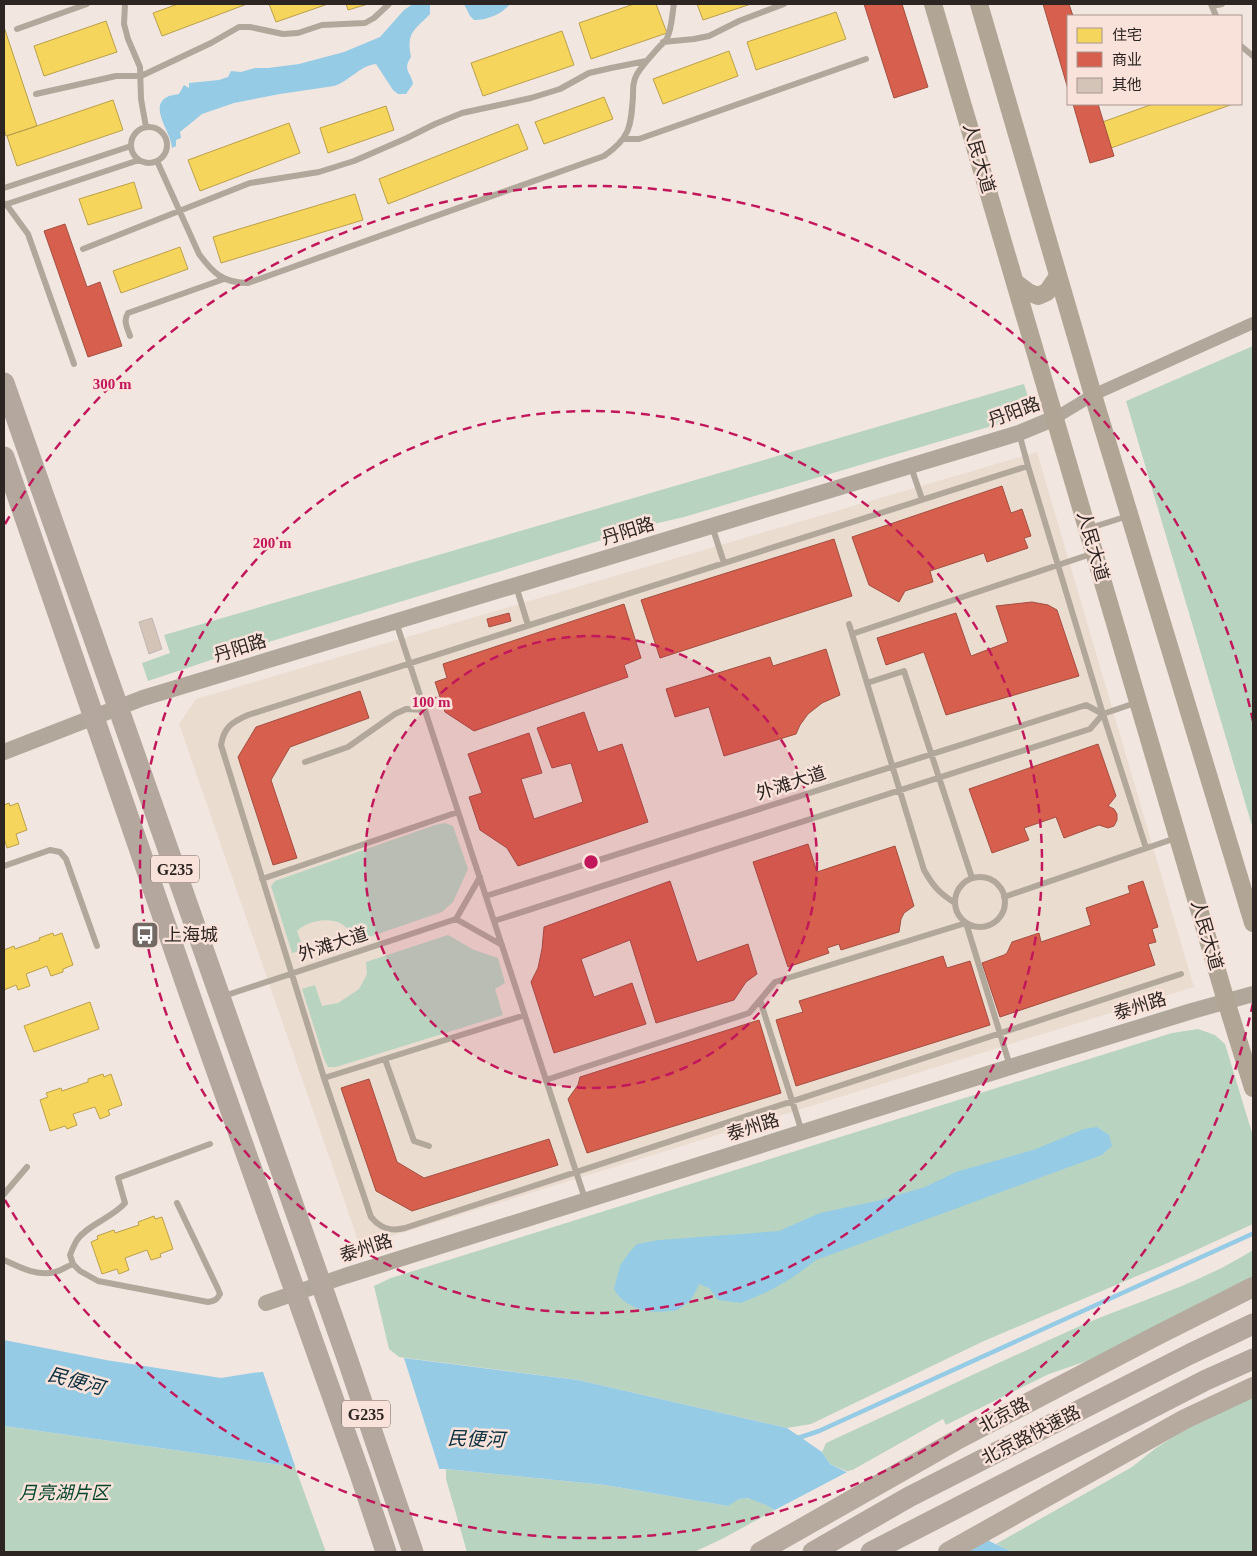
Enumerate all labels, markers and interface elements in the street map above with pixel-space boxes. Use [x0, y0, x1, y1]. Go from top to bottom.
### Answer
legend [1067, 15, 1242, 105]
text: 住宅 [1112, 27, 1142, 43]
text: 商业 [1112, 52, 1142, 68]
text: 其他 [1112, 77, 1142, 93]
street label: 人民大道 [959, 121, 999, 195]
text: 300 m [93, 376, 132, 392]
street label: 丹阳路 [985, 393, 1043, 431]
street label: 人民大道 [1073, 509, 1113, 583]
street label: 丹阳路 [599, 514, 657, 548]
text: 200 m [253, 535, 292, 551]
street label: 丹阳路 [211, 631, 269, 665]
text: 100 m [412, 694, 451, 710]
street label: 外滩大道 [754, 762, 828, 804]
centre of rings [582, 853, 600, 871]
road number: G235 [151, 856, 199, 882]
street label: 人民大道 [1187, 898, 1227, 972]
bus stop icon: 上海城 [130, 920, 160, 950]
street label: 外滩大道 [296, 923, 370, 965]
place label: 上海城 [164, 925, 218, 945]
street label: 泰州路 [1111, 989, 1169, 1023]
street label: 泰州路 [724, 1110, 782, 1144]
street label: 泰州路 [337, 1230, 395, 1266]
water label: 民便河 [46, 1363, 110, 1400]
street label: 北京路 [975, 1393, 1033, 1437]
road number: G235 [342, 1400, 390, 1428]
street label: 北京路快速路 [978, 1402, 1084, 1468]
water label: 民便河 [447, 1428, 509, 1451]
park label: 月亮湖片区 [19, 1483, 112, 1503]

